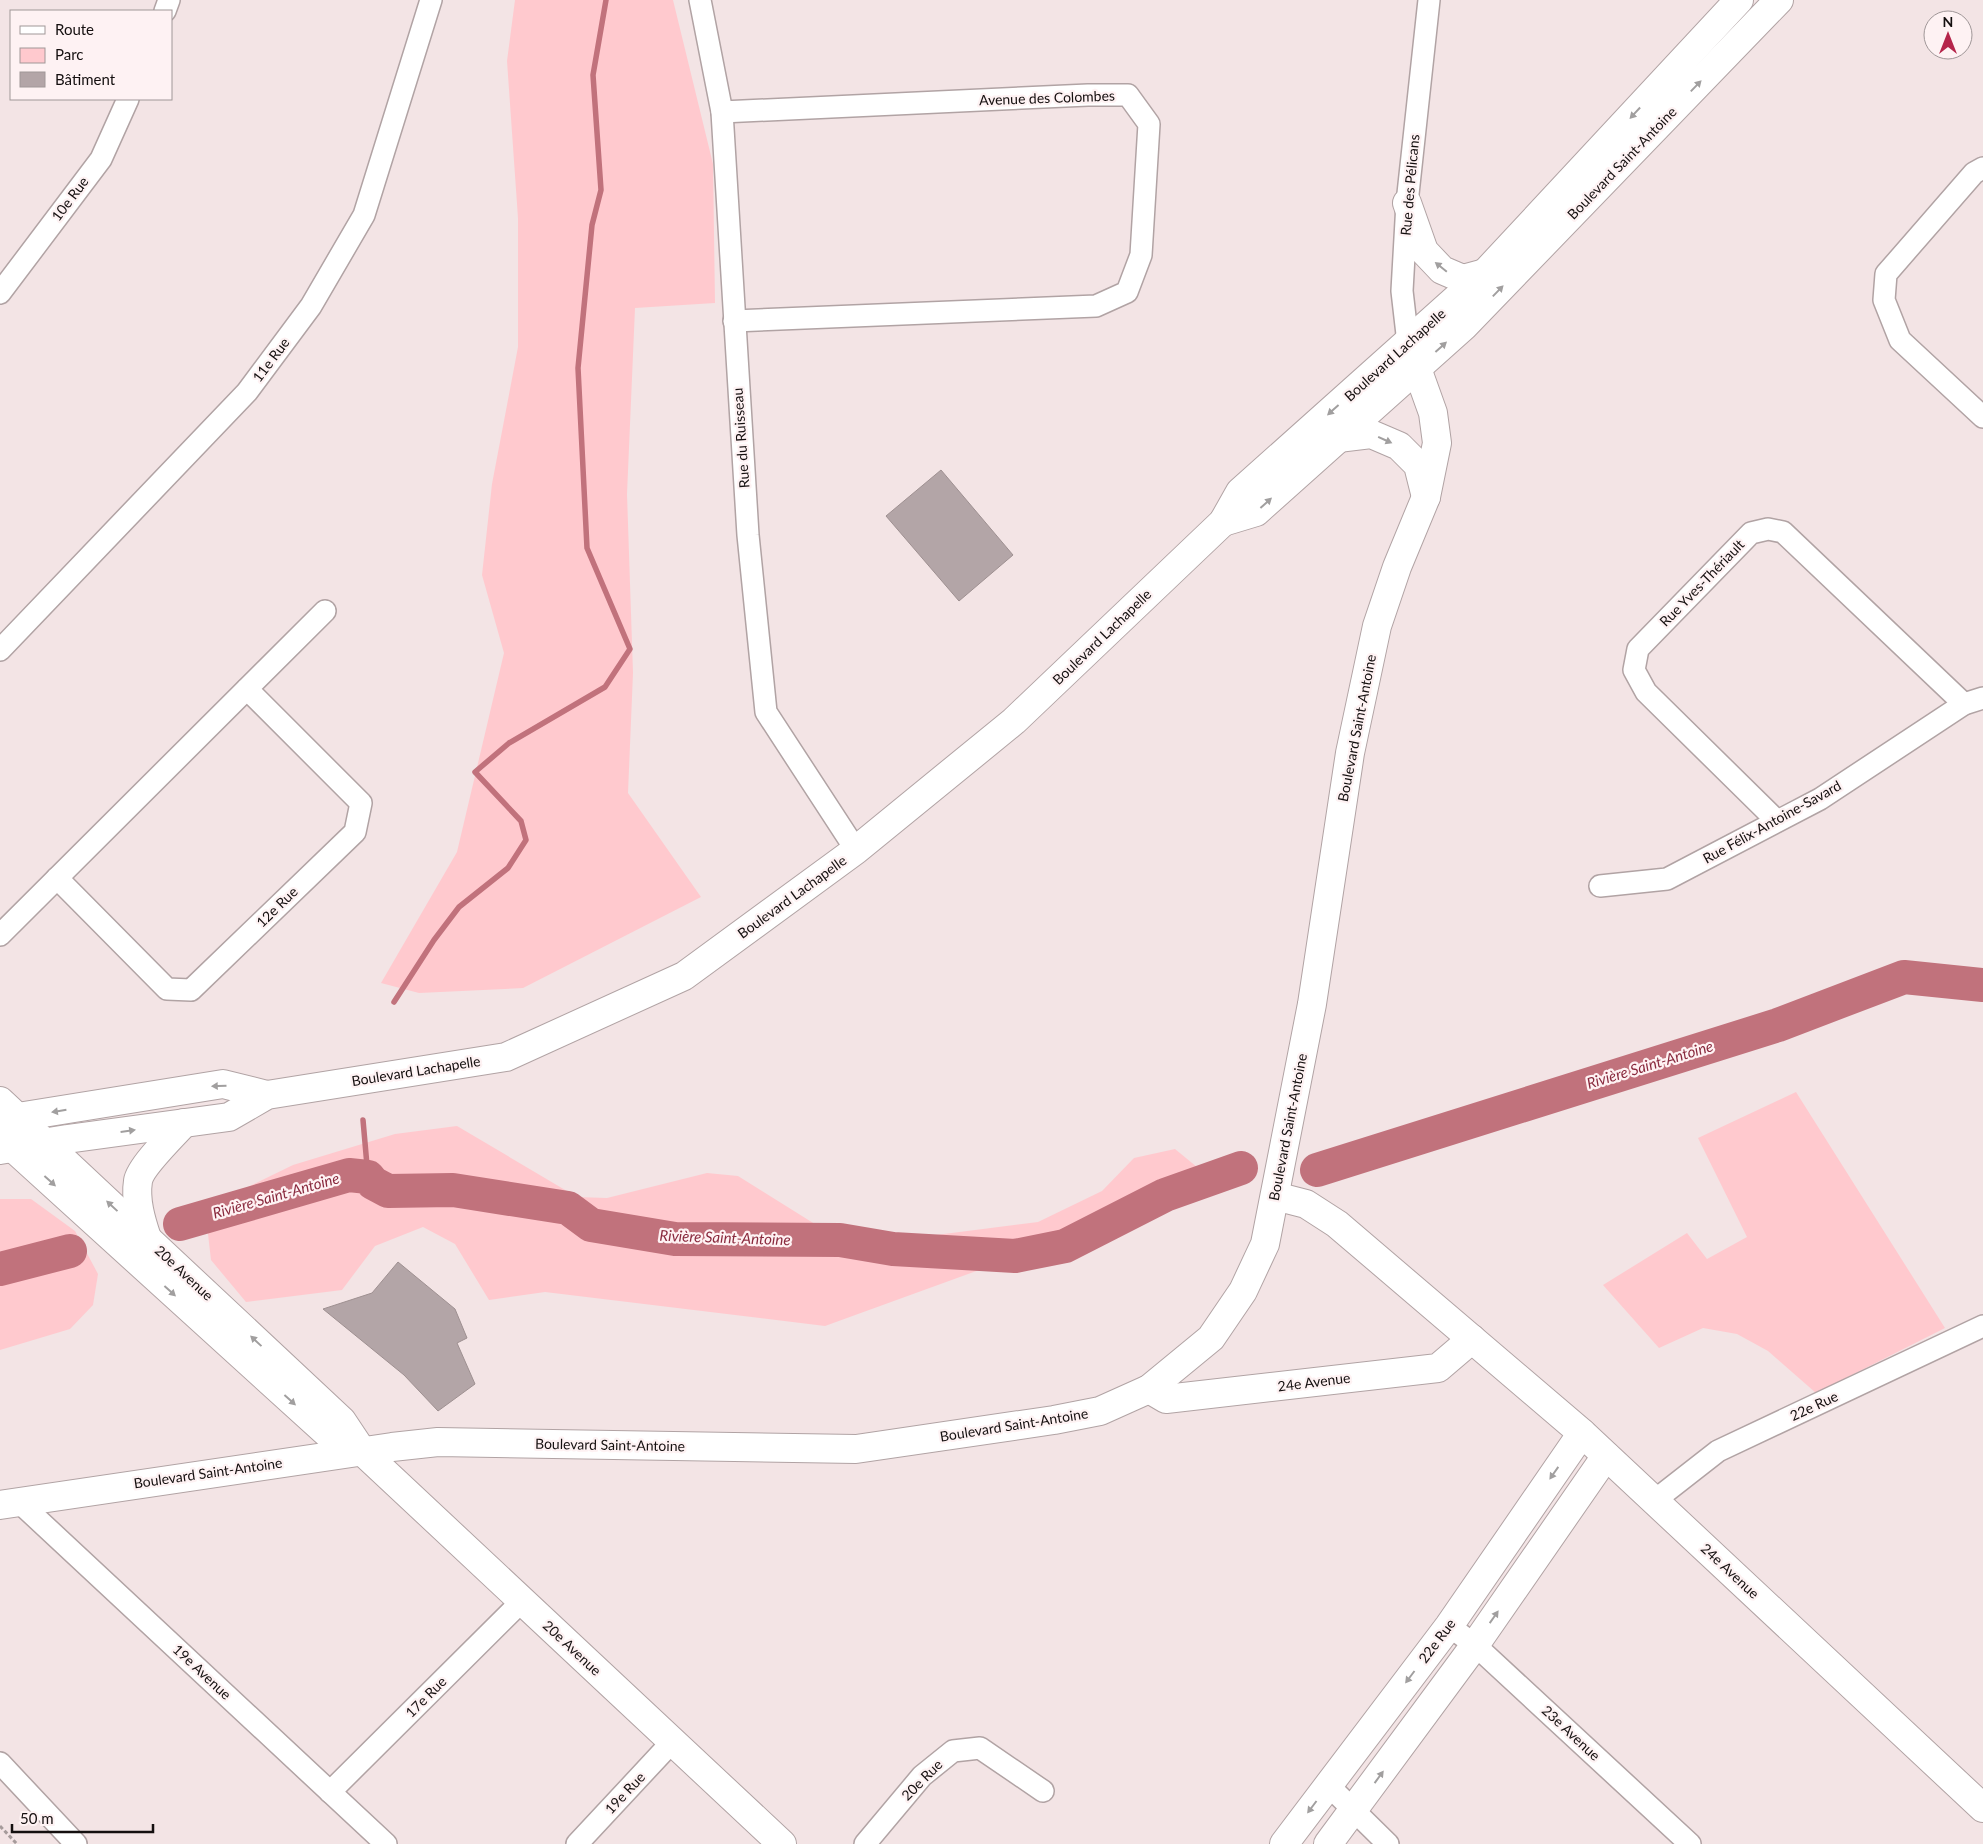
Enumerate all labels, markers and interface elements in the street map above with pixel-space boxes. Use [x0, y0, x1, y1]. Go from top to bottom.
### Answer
legend [10, 10, 172, 100]
north arrow [1923, 10, 1973, 60]
text: N [1943, 13, 1953, 30]
text: Route [55, 20, 94, 38]
text: Parc [55, 45, 84, 63]
text: Bâtiment [55, 70, 116, 88]
one-way arrow [1690, 80, 1702, 92]
street label: Avenue des Colombes [979, 87, 1115, 108]
street label: Boulevard Saint-Antoine [1563, 103, 1680, 222]
one-way arrow [1629, 107, 1641, 119]
street label: Rue des Pélicans [1397, 134, 1422, 236]
street label: 10e Rue [47, 173, 92, 224]
one-way arrow [1434, 262, 1447, 272]
one-way arrow [1492, 285, 1504, 297]
street label: Boulevard Lachapelle [1341, 305, 1449, 405]
street label: 11e Rue [248, 334, 293, 385]
one-way arrow [1434, 341, 1446, 353]
street label: Rue du Ruisseau [729, 387, 752, 489]
one-way arrow [1327, 404, 1339, 416]
one-way arrow [1378, 437, 1392, 445]
one-way arrow [1260, 497, 1272, 509]
street label: Rue Yves-Thériault [1656, 536, 1747, 630]
street label: Boulevard Lachapelle [1049, 585, 1154, 688]
street label: Boulevard Saint-Antoine [1334, 653, 1379, 803]
street label: Rue Félix-Antoine-Savard [1700, 776, 1844, 867]
street label: Boulevard Lachapelle [734, 851, 849, 942]
street label: 12e Rue [252, 883, 301, 930]
water label: Rivière Saint-Antoine [1584, 1036, 1715, 1092]
street label: Boulevard Lachapelle [350, 1052, 482, 1089]
street label: Boulevard Saint-Antoine [1265, 1052, 1310, 1202]
one-way arrow [211, 1082, 227, 1090]
one-way arrow [51, 1107, 67, 1115]
one-way arrow [120, 1127, 136, 1135]
water label: Rivière Saint-Antoine [210, 1168, 341, 1222]
one-way arrow [43, 1175, 55, 1187]
one-way arrow [106, 1200, 118, 1212]
water label: Rivière Saint-Antoine [659, 1226, 791, 1248]
street label: 20e Avenue [152, 1241, 217, 1304]
one-way arrow [163, 1285, 175, 1297]
one-way arrow [251, 1335, 263, 1347]
street label: 24e Avenue [1277, 1369, 1351, 1394]
street label: 22e Rue [1787, 1387, 1840, 1424]
one-way arrow [284, 1394, 296, 1406]
street label: Boulevard Saint-Antoine [939, 1404, 1089, 1445]
street label: Boulevard Saint-Antoine [535, 1435, 685, 1454]
street label: Boulevard Saint-Antoine [133, 1454, 283, 1491]
one-way arrow [1549, 1467, 1559, 1480]
street label: 24e Avenue [1698, 1539, 1763, 1602]
one-way arrow [1489, 1610, 1499, 1624]
street label: 22e Rue [1414, 1615, 1459, 1666]
street label: 20e Avenue [540, 1616, 605, 1679]
street label: 19e Avenue [170, 1640, 235, 1703]
one-way arrow [1404, 1670, 1415, 1683]
street label: 17e Rue [402, 1673, 450, 1721]
street label: 23e Avenue [1539, 1701, 1604, 1764]
street label: 20e Rue [898, 1756, 946, 1804]
street label: 19e Rue [601, 1768, 648, 1817]
one-way arrow [1374, 1770, 1384, 1784]
one-way arrow [1306, 1800, 1317, 1813]
scale bar [12, 1802, 154, 1834]
text: 50 m [20, 1809, 54, 1827]

